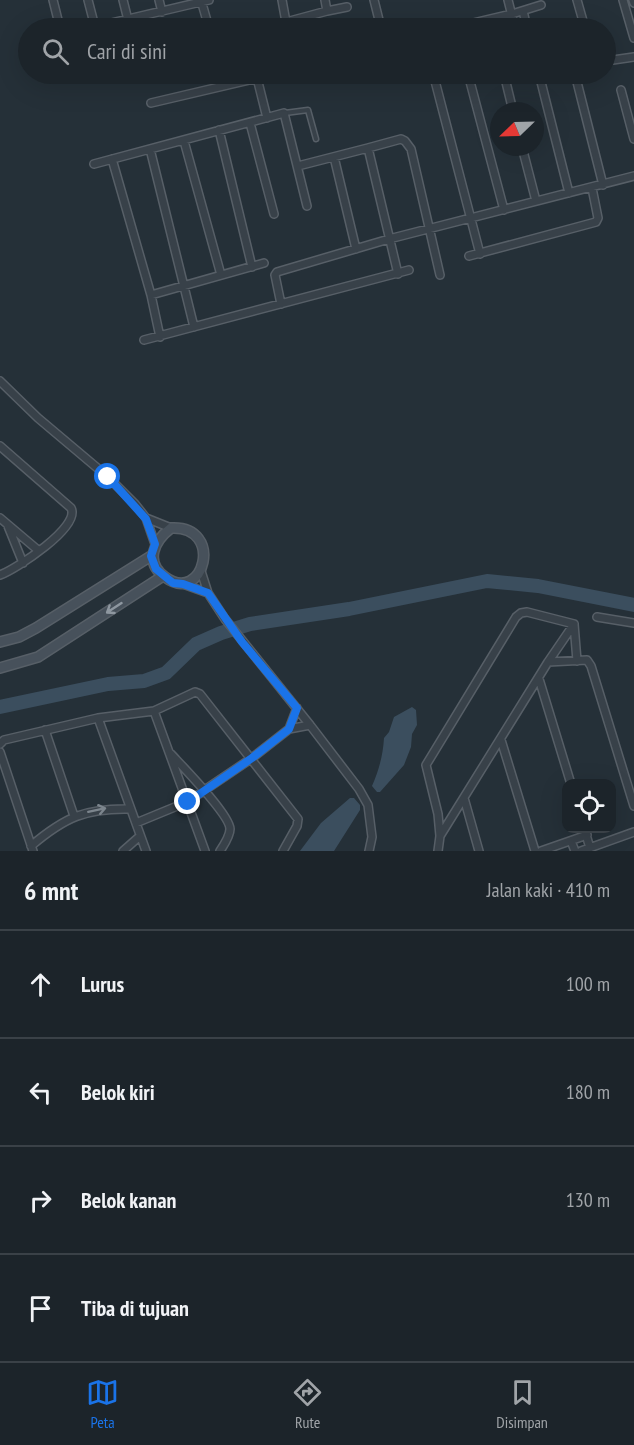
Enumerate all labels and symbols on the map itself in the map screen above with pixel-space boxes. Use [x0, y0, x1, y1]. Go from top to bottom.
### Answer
north arrow [490, 102, 544, 156]
route start [94, 463, 120, 489]
one-way arrow [106, 602, 122, 614]
route end [174, 788, 200, 814]
one-way arrow [87, 804, 106, 816]

